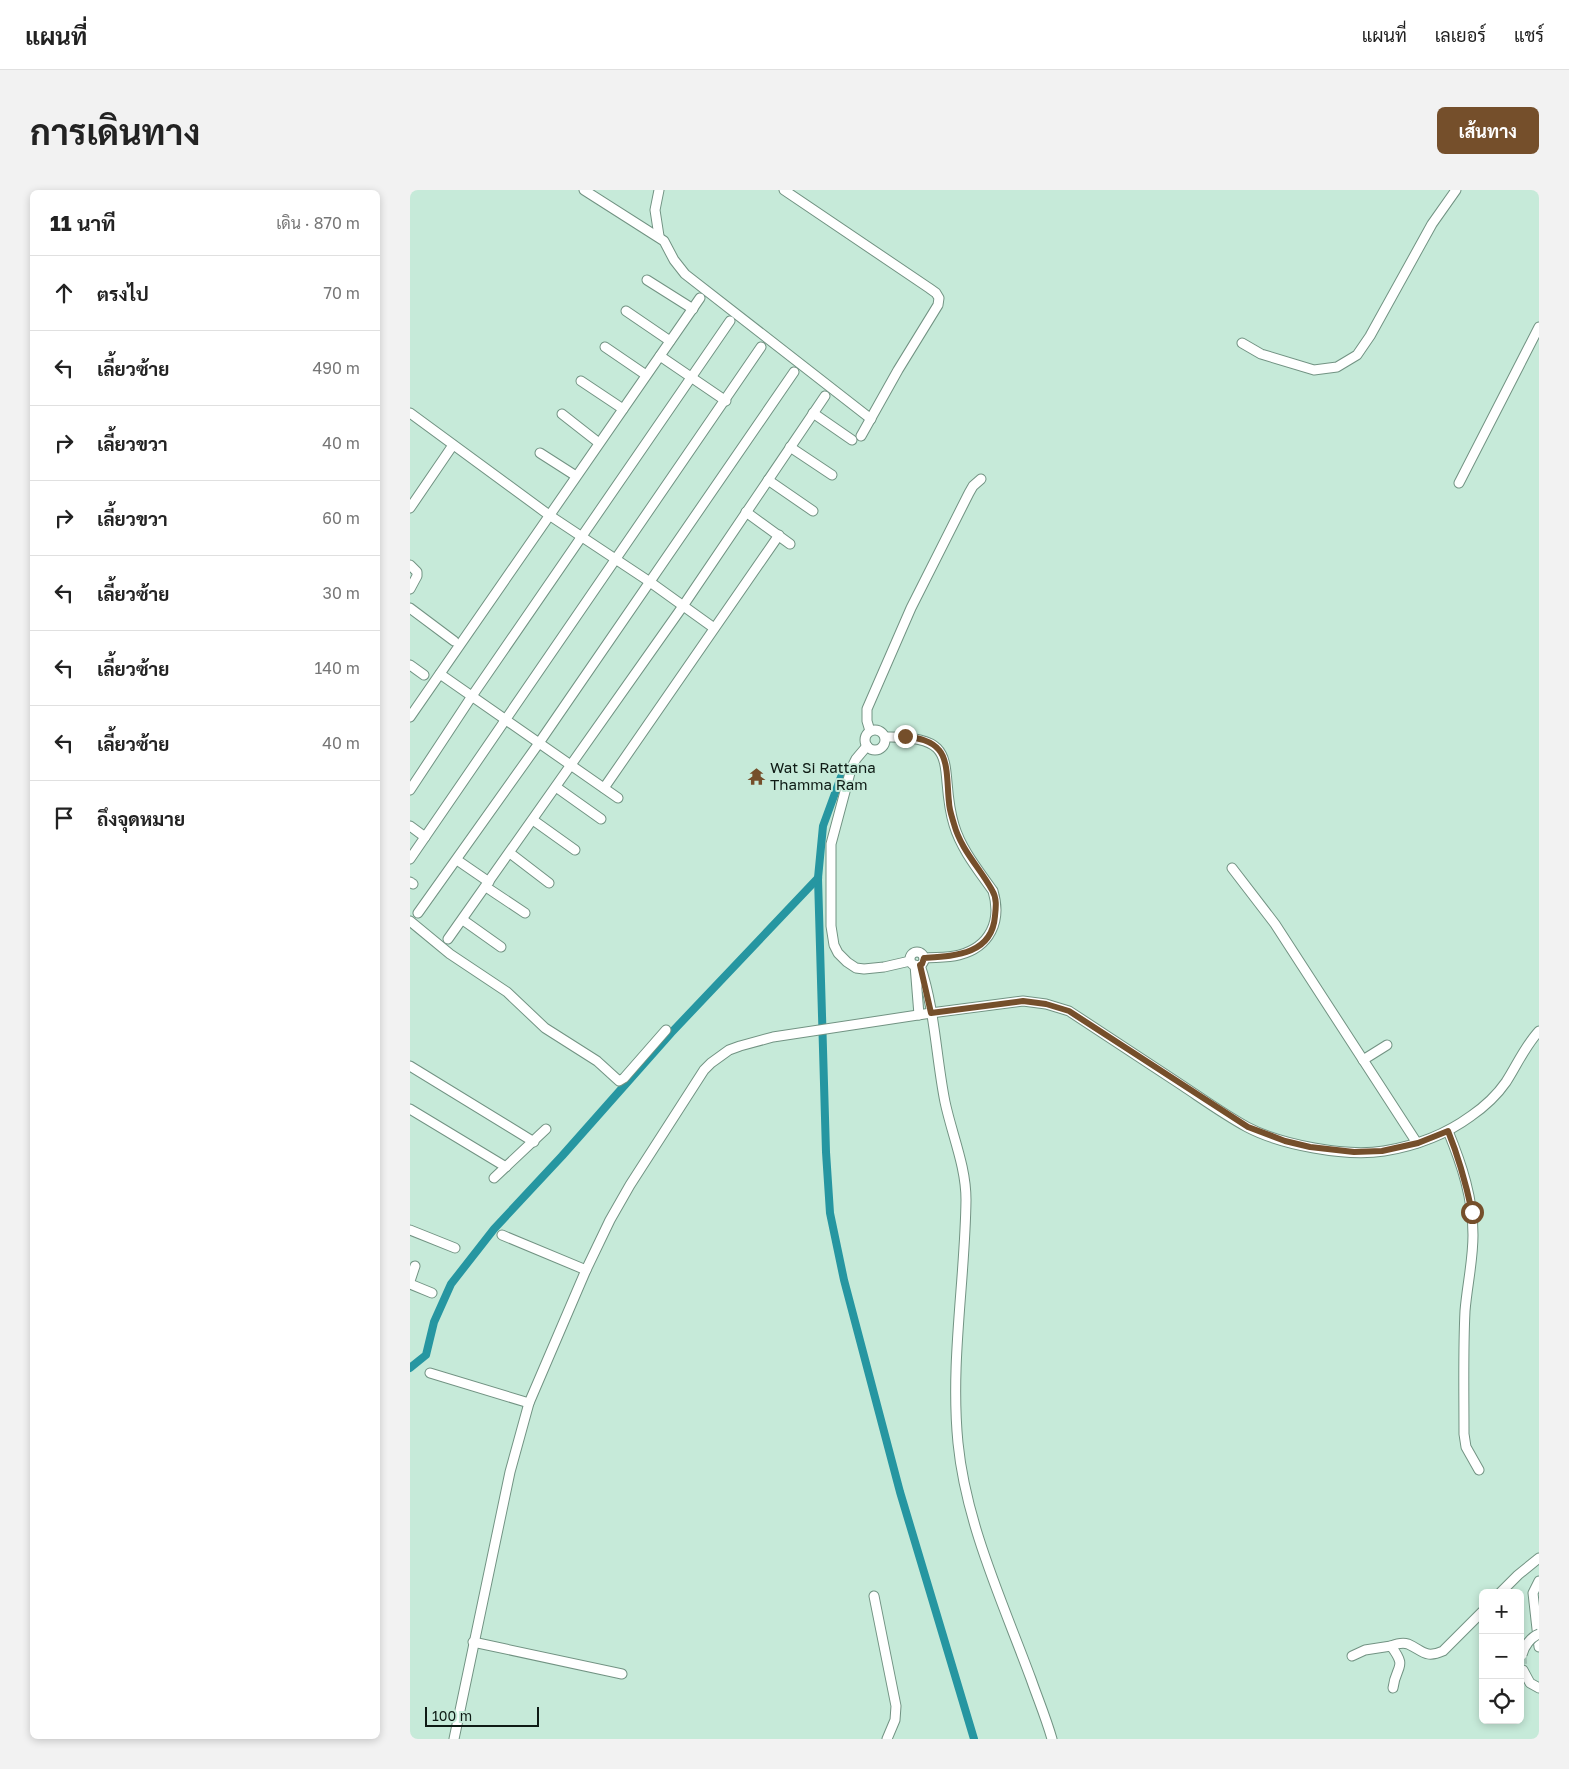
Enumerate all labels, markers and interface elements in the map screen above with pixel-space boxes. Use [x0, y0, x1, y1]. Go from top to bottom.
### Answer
text: แผนที่ [25, 21, 87, 50]
text: แผนที่ [1362, 24, 1407, 46]
text: เลเยอร์ [1435, 24, 1486, 46]
text: แชร์ [1514, 24, 1544, 46]
button: เส้นทาง [1437, 107, 1539, 154]
text: การเดินทาง [30, 111, 200, 153]
text: 11 นาที [50, 210, 115, 236]
text: เดิน · 870 m [276, 213, 360, 233]
icon: ahead [50, 279, 78, 307]
text: ตรงไป [97, 282, 149, 305]
text: 70 m [323, 283, 360, 303]
icon: left [50, 354, 78, 382]
text: เลี้ยวซ้าย [97, 357, 169, 380]
text: 490 m [312, 358, 360, 378]
icon: right [50, 429, 78, 457]
text: เลี้ยวขวา [97, 432, 168, 455]
text: 40 m [322, 433, 360, 453]
icon: right [50, 504, 78, 532]
text: เลี้ยวขวา [97, 507, 168, 530]
text: 60 m [322, 508, 360, 528]
icon: left [50, 579, 78, 607]
text: เลี้ยวซ้าย [97, 582, 169, 605]
text: 30 m [323, 583, 360, 603]
icon: left [50, 654, 78, 682]
text: เลี้ยวซ้าย [97, 657, 169, 680]
text: 140 m [314, 658, 360, 678]
route end [894, 725, 917, 748]
icon: left [50, 729, 78, 757]
text: เลี้ยวซ้าย [97, 732, 169, 755]
text: 40 m [322, 733, 360, 753]
place label: Wat Si Rattana Thamma Ram [770, 758, 876, 793]
temple icon: Wat Si Rattana Thamma Ram [746, 766, 766, 786]
icon: arrive [50, 804, 78, 832]
text: ถึงจุดหมาย [97, 807, 185, 830]
route start [1461, 1201, 1484, 1224]
map controls [1479, 1589, 1524, 1724]
button: + [1479, 1589, 1524, 1634]
button: − [1479, 1634, 1524, 1679]
button: locate [1479, 1679, 1524, 1724]
scale bar [425, 1704, 539, 1727]
text: 100 m [432, 1707, 472, 1724]

